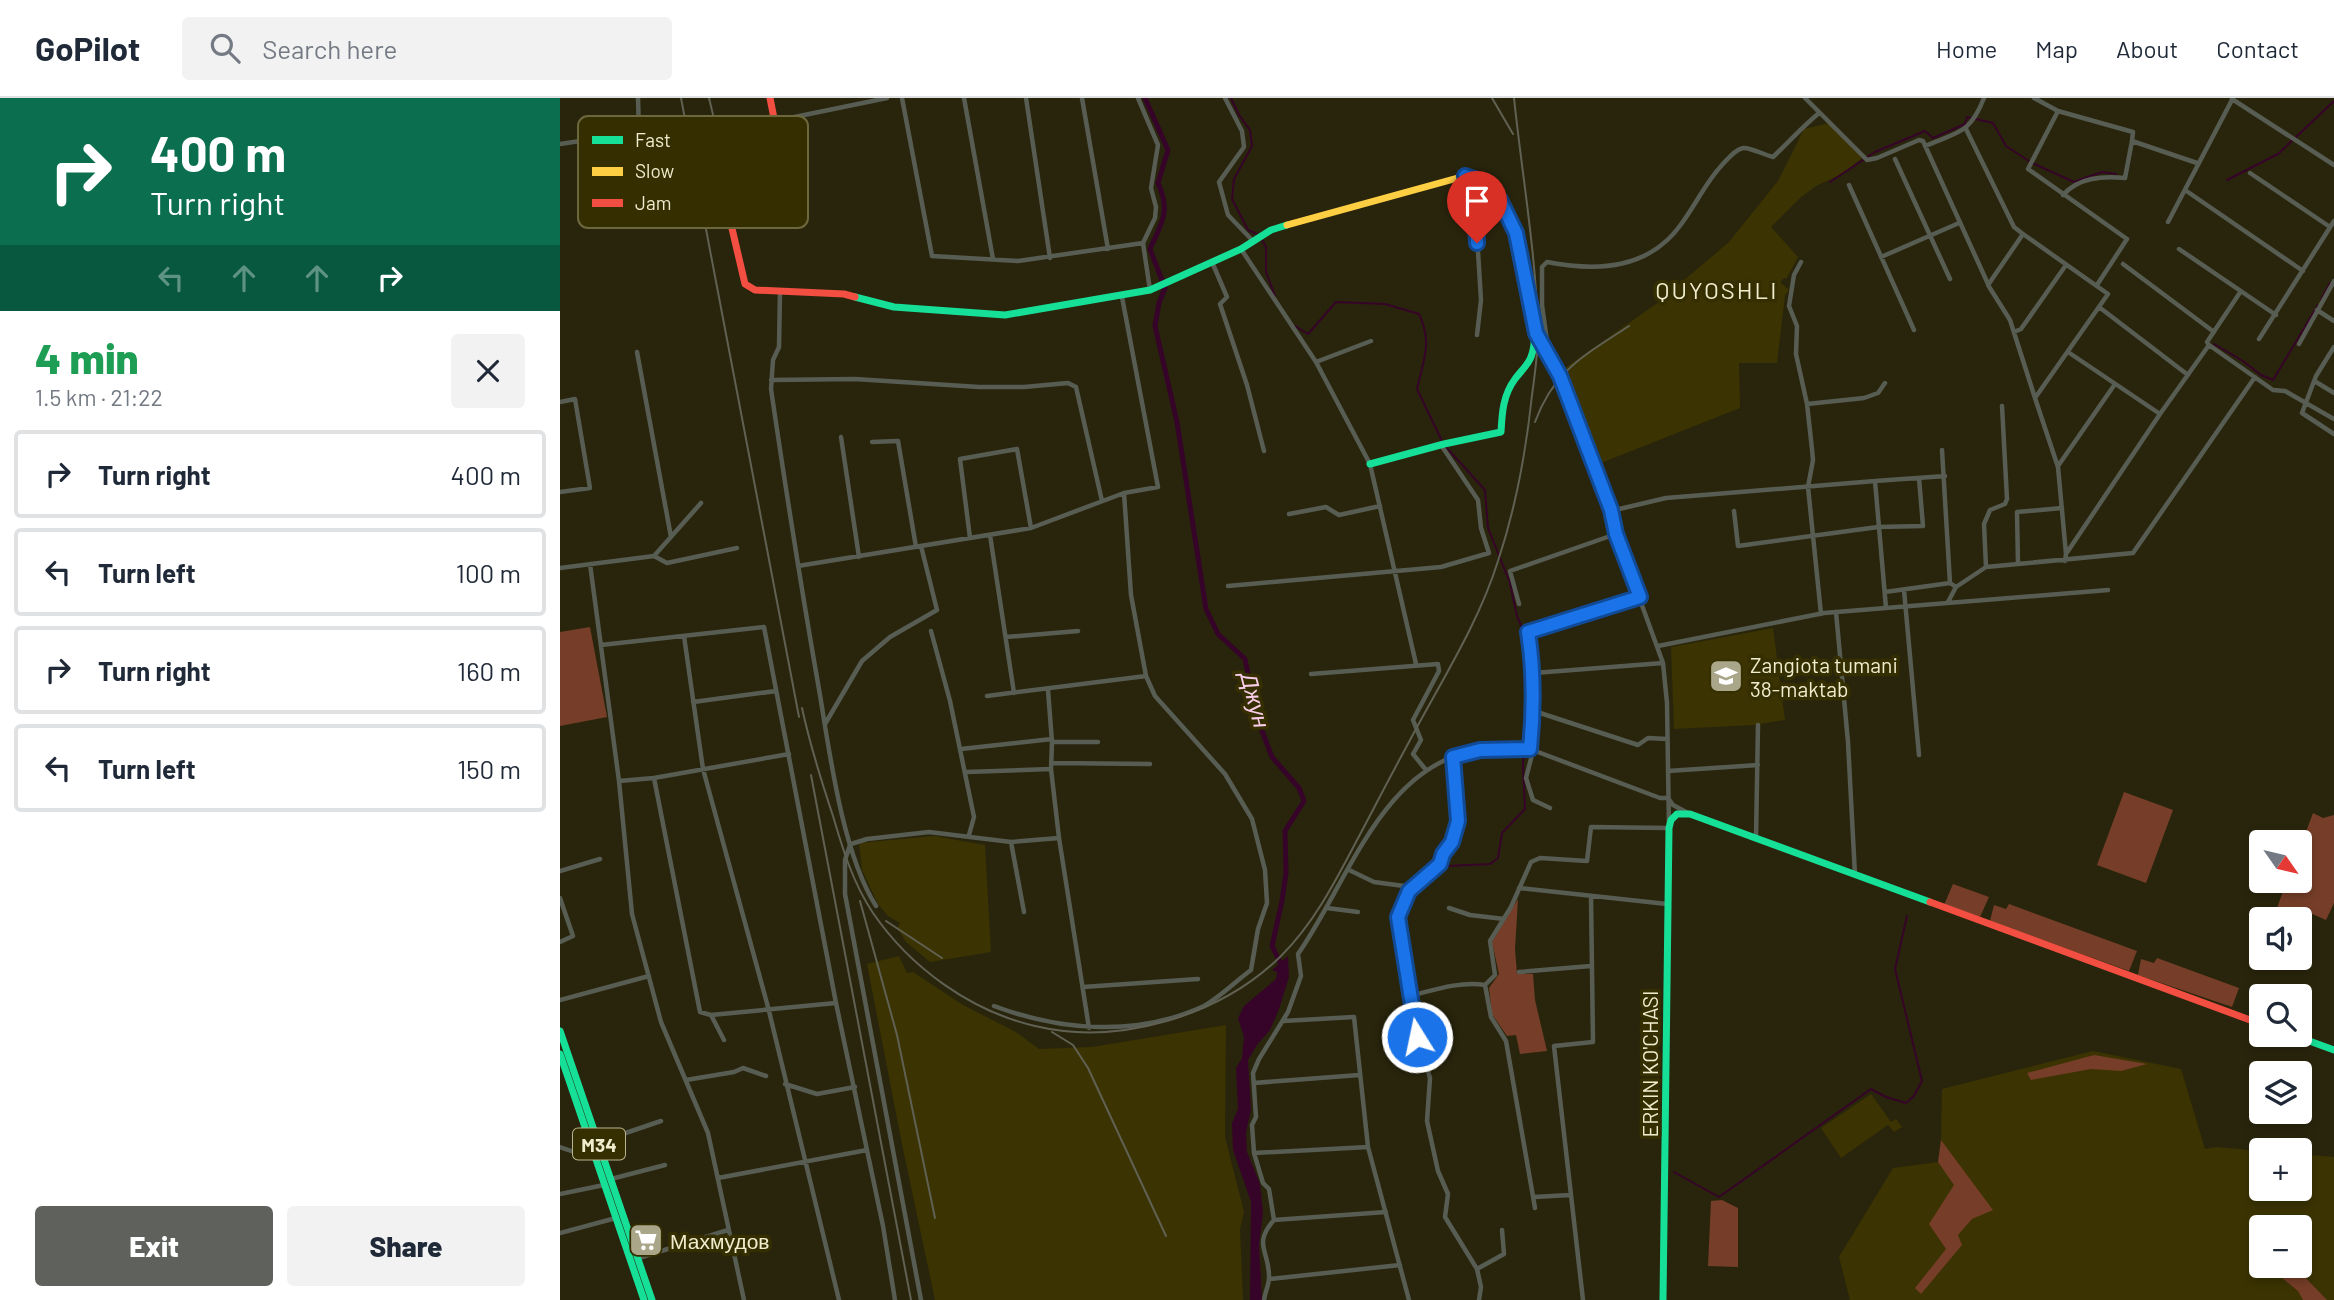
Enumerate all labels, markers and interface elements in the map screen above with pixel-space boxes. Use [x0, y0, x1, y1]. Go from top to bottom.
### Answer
search box [182, 17, 672, 80]
text: GoPilot [35, 28, 140, 68]
icon: search [206, 29, 244, 67]
text: Search here [262, 33, 397, 64]
text: Home [1936, 34, 1997, 63]
text: Map [2035, 34, 2078, 63]
text: About [2116, 34, 2178, 63]
text: Contact [2216, 34, 2299, 63]
legend [578, 116, 808, 228]
text: 400 m [150, 123, 286, 182]
icon: right [35, 126, 126, 217]
text: Fast [635, 128, 671, 151]
text: Slow [635, 159, 674, 182]
pin [1447, 171, 1507, 243]
icon: arrive [1458, 182, 1496, 220]
text: Turn right [150, 183, 285, 221]
text: Jam [635, 191, 671, 214]
icon: left [152, 259, 190, 297]
icon: ahead [225, 259, 263, 297]
icon: ahead [298, 259, 336, 297]
icon: right [371, 259, 409, 297]
district label: QUYOSHLI [1656, 275, 1778, 304]
text: 4 min [35, 332, 139, 382]
button: close [451, 334, 525, 408]
text: 1.5 km · 21:22 [35, 383, 163, 411]
icon: right [39, 455, 77, 493]
text: Turn right [98, 459, 211, 490]
text: 400 m [451, 459, 521, 490]
icon: left [39, 553, 77, 591]
text: Turn left [98, 557, 196, 588]
text: 100 m [456, 557, 521, 588]
icon: right [39, 651, 77, 689]
place label: Zangiota tumani 38-maktab [1750, 652, 1898, 701]
text: Turn right [98, 655, 211, 686]
text: 160 m [457, 655, 521, 686]
school or university icon: Zangiota tumani 38-maktab [1707, 657, 1745, 695]
water label: Джун [1234, 666, 1277, 731]
icon: left [39, 749, 77, 787]
text: Turn left [98, 753, 196, 784]
text: 150 m [457, 753, 521, 784]
north arrow [2249, 830, 2312, 892]
map controls [2249, 830, 2312, 1278]
button: sound [2249, 907, 2312, 970]
button: search [2249, 984, 2312, 1047]
street label: ERKIN KO'CHASI [1637, 991, 1662, 1137]
position arrow [1380, 1000, 1454, 1074]
button: layers [2249, 1061, 2312, 1124]
road number: M34 [573, 1128, 625, 1160]
button: + [2249, 1138, 2312, 1201]
button: Exit [35, 1206, 273, 1286]
button: Share [287, 1206, 525, 1286]
button: − [2249, 1215, 2312, 1278]
supermarket icon: Махмудов [627, 1221, 665, 1259]
place label: Махмудов [670, 1228, 769, 1253]

